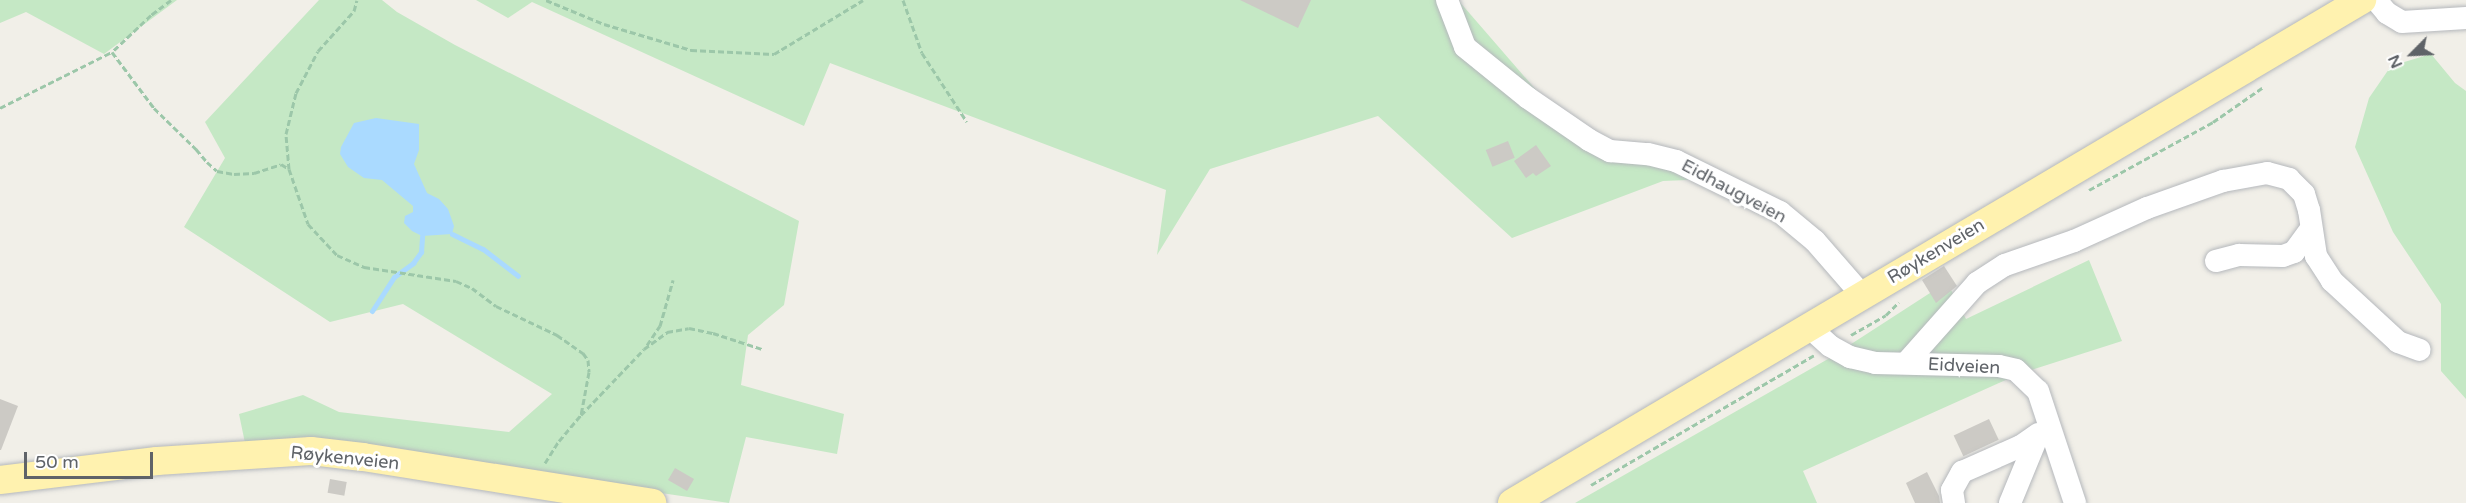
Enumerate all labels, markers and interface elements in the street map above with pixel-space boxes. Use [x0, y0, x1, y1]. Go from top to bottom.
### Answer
north arrow [2382, 24, 2442, 84]
text: N [2384, 51, 2407, 71]
street label: Eidhaugveien [1678, 154, 1790, 228]
street label: Røykenveien [1884, 214, 1988, 288]
street label: Eidveien [1927, 353, 2001, 379]
scale bar [27, 440, 156, 478]
street label: Røykenveien [290, 442, 400, 474]
text: 50 m [35, 451, 79, 473]

